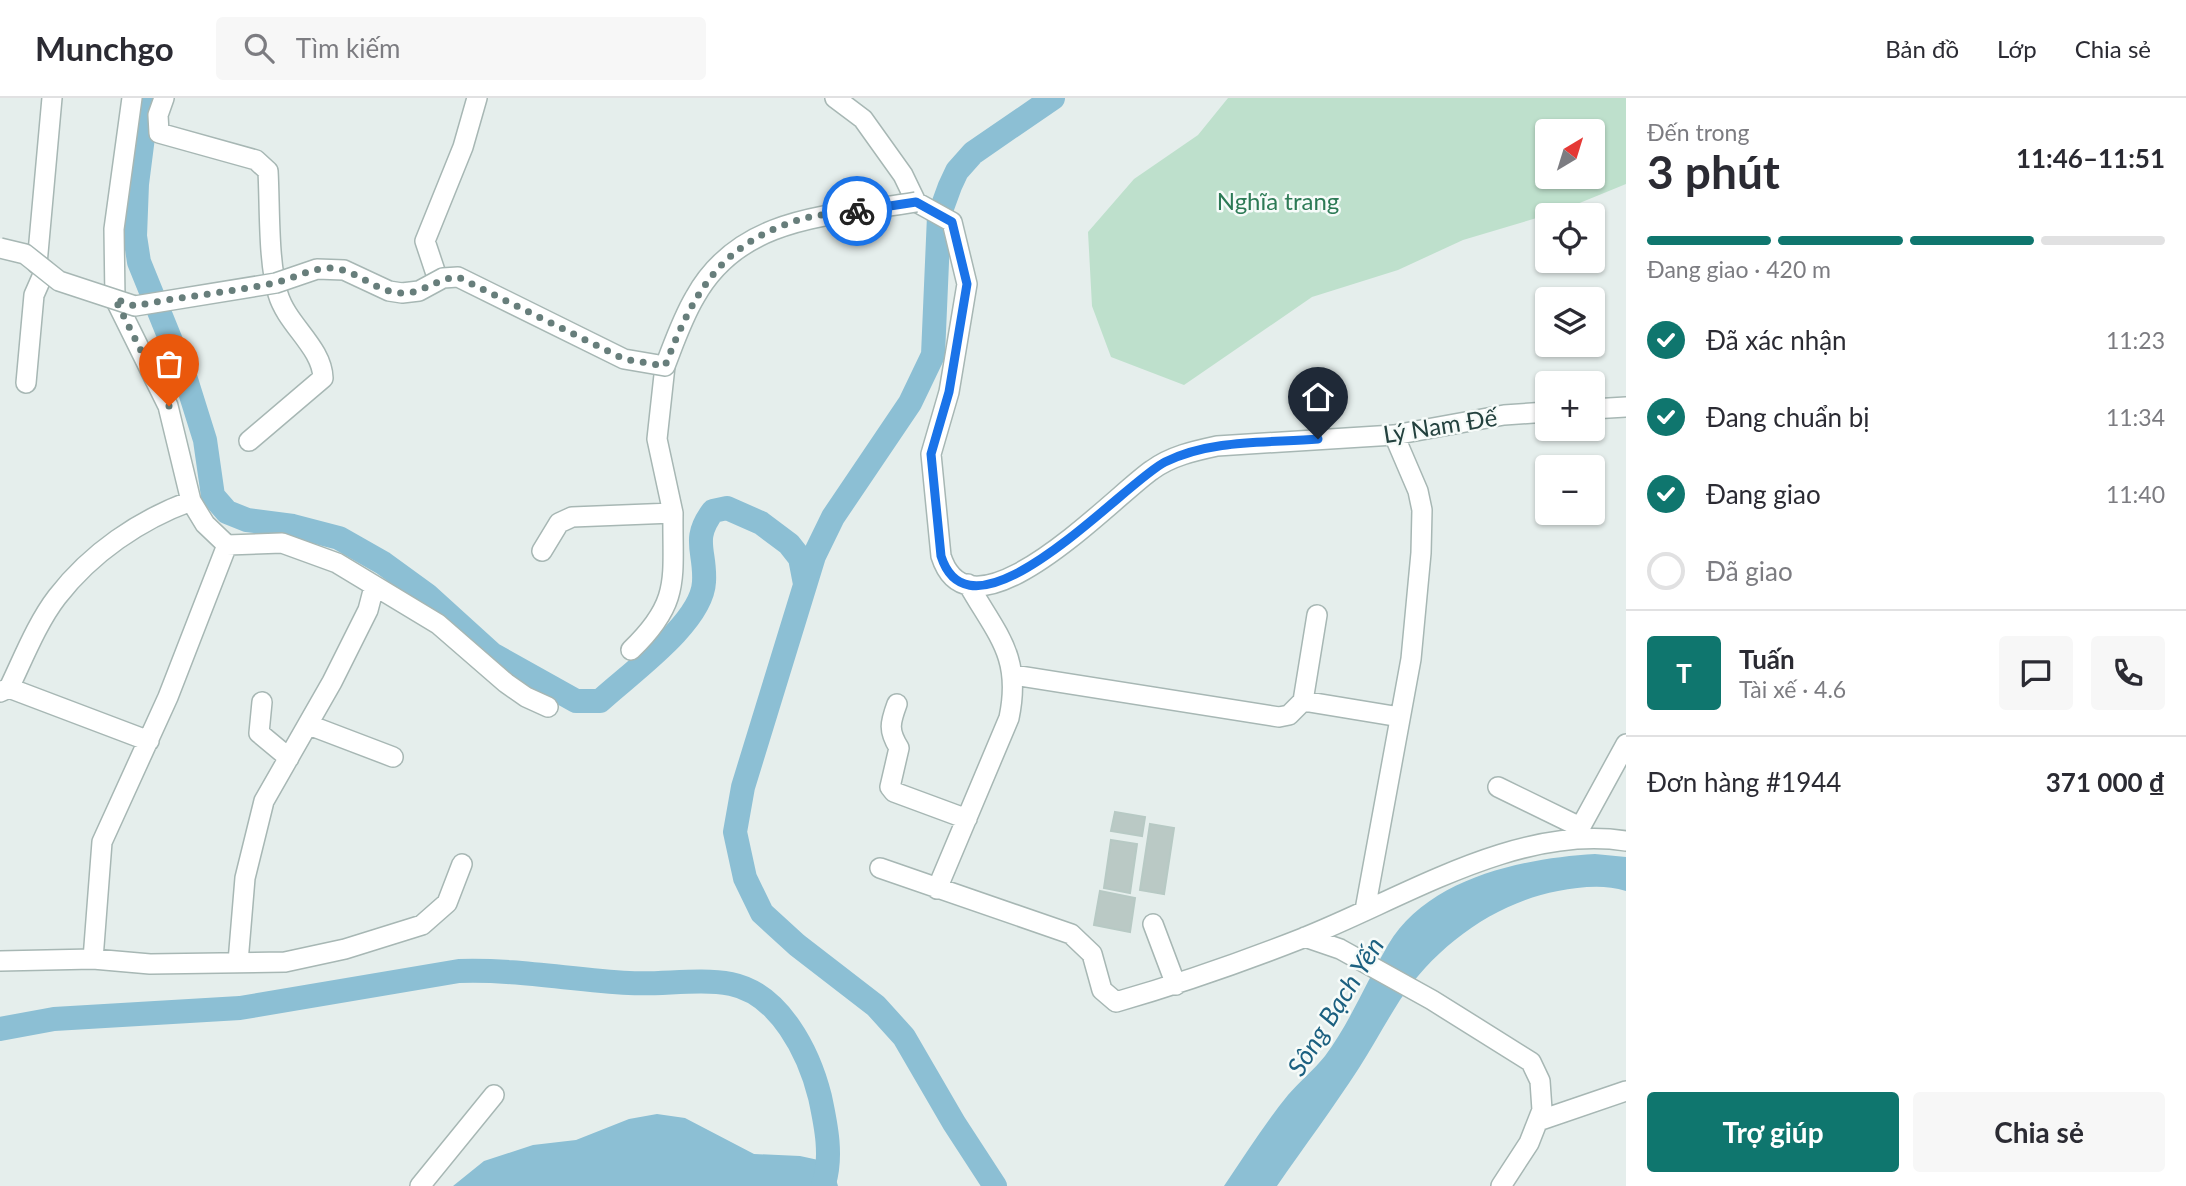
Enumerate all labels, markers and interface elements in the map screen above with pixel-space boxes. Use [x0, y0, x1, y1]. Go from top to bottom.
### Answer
search box [216, 17, 706, 80]
text: Munchgo [35, 28, 174, 68]
icon: search [240, 29, 278, 67]
text: Tìm kiếm [296, 32, 401, 64]
text: Bản đồ [1885, 34, 1959, 63]
text: Lớp [1997, 34, 2037, 63]
text: Chia sẻ [2075, 34, 2151, 63]
text: Đến trong [1647, 118, 1749, 146]
north arrow [1535, 119, 1605, 189]
map controls [1535, 119, 1605, 525]
text: 11:46–11:51 [2016, 142, 2165, 174]
text: 3 phút [1647, 144, 1780, 199]
courier [822, 176, 892, 246]
park label: Nghĩa trang [1217, 186, 1339, 215]
icon: bike [838, 192, 876, 230]
button: locate [1535, 203, 1605, 273]
text: Đang giao · 420 m [1647, 255, 1831, 283]
button: layers [1535, 287, 1605, 357]
icon: check [1647, 321, 1685, 359]
text: Đã xác nhận [1706, 324, 1847, 356]
text: 11:23 [2106, 326, 2165, 354]
pin [139, 334, 199, 406]
icon: bag [150, 345, 188, 383]
pin [1288, 367, 1348, 439]
button: + [1535, 371, 1605, 441]
icon: home [1299, 378, 1337, 416]
icon: check [1647, 398, 1685, 436]
street label: Lý Nam Đế [1381, 401, 1501, 448]
text: Đang chuẩn bị [1706, 401, 1870, 433]
text: 11:34 [2106, 403, 2165, 431]
button: − [1535, 455, 1605, 525]
icon: check [1647, 475, 1685, 513]
text: Đang giao [1706, 478, 1821, 510]
text: 11:40 [2106, 480, 2165, 508]
text: Đã giao [1706, 555, 1793, 587]
button: chat [1999, 636, 2073, 710]
button: phone [2091, 636, 2165, 710]
text: Tuấn [1739, 643, 1795, 675]
text: T [1676, 657, 1692, 689]
text: Tài xế · 4.6 [1739, 675, 1846, 703]
text: Đơn hàng #1944 [1647, 766, 1841, 798]
text: 371 000 ₫ [2046, 766, 2165, 798]
water label: Sông Bạch Yến [1280, 931, 1390, 1081]
button: Trợ giúp [1647, 1092, 1899, 1172]
button: Chia sẻ [1913, 1092, 2165, 1172]

